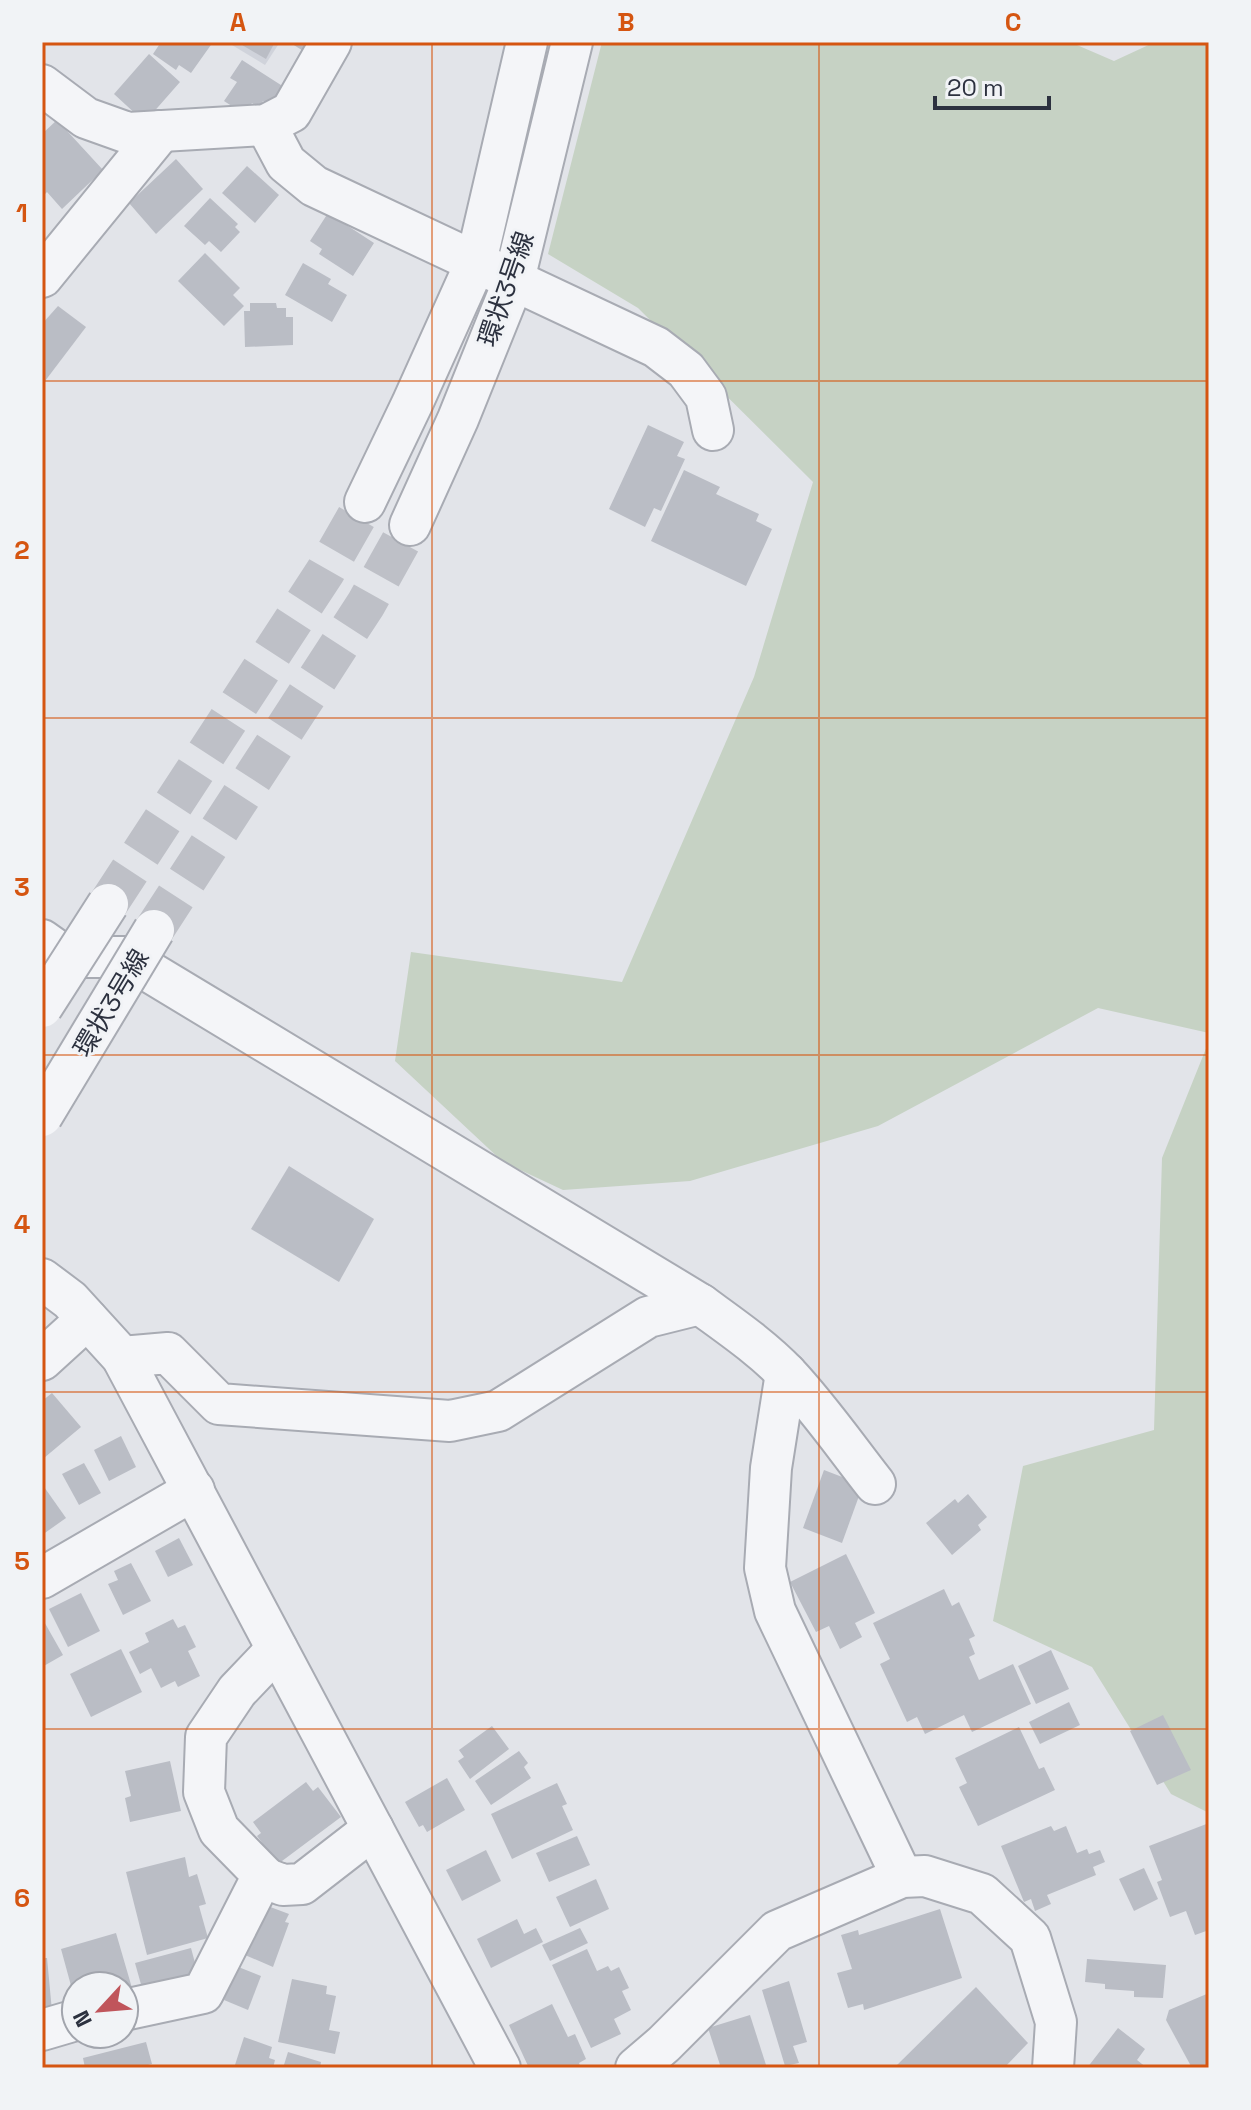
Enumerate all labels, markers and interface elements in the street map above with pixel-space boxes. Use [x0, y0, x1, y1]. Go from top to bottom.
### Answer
text: A [230, 5, 247, 39]
text: B [617, 5, 635, 39]
text: C [1005, 5, 1021, 39]
scale bar [935, 60, 1049, 110]
text: 20 m [947, 72, 1004, 103]
text: 1 [16, 196, 28, 230]
street label: 環状3号線 [470, 227, 542, 351]
text: 2 [14, 533, 30, 567]
text: 3 [14, 870, 30, 904]
street label: 環状3号線 [66, 943, 156, 1063]
text: 4 [14, 1207, 30, 1241]
text: 5 [14, 1544, 30, 1578]
text: 6 [14, 1881, 30, 1915]
north arrow [60, 1970, 140, 2050]
text: N [66, 2006, 98, 2032]

